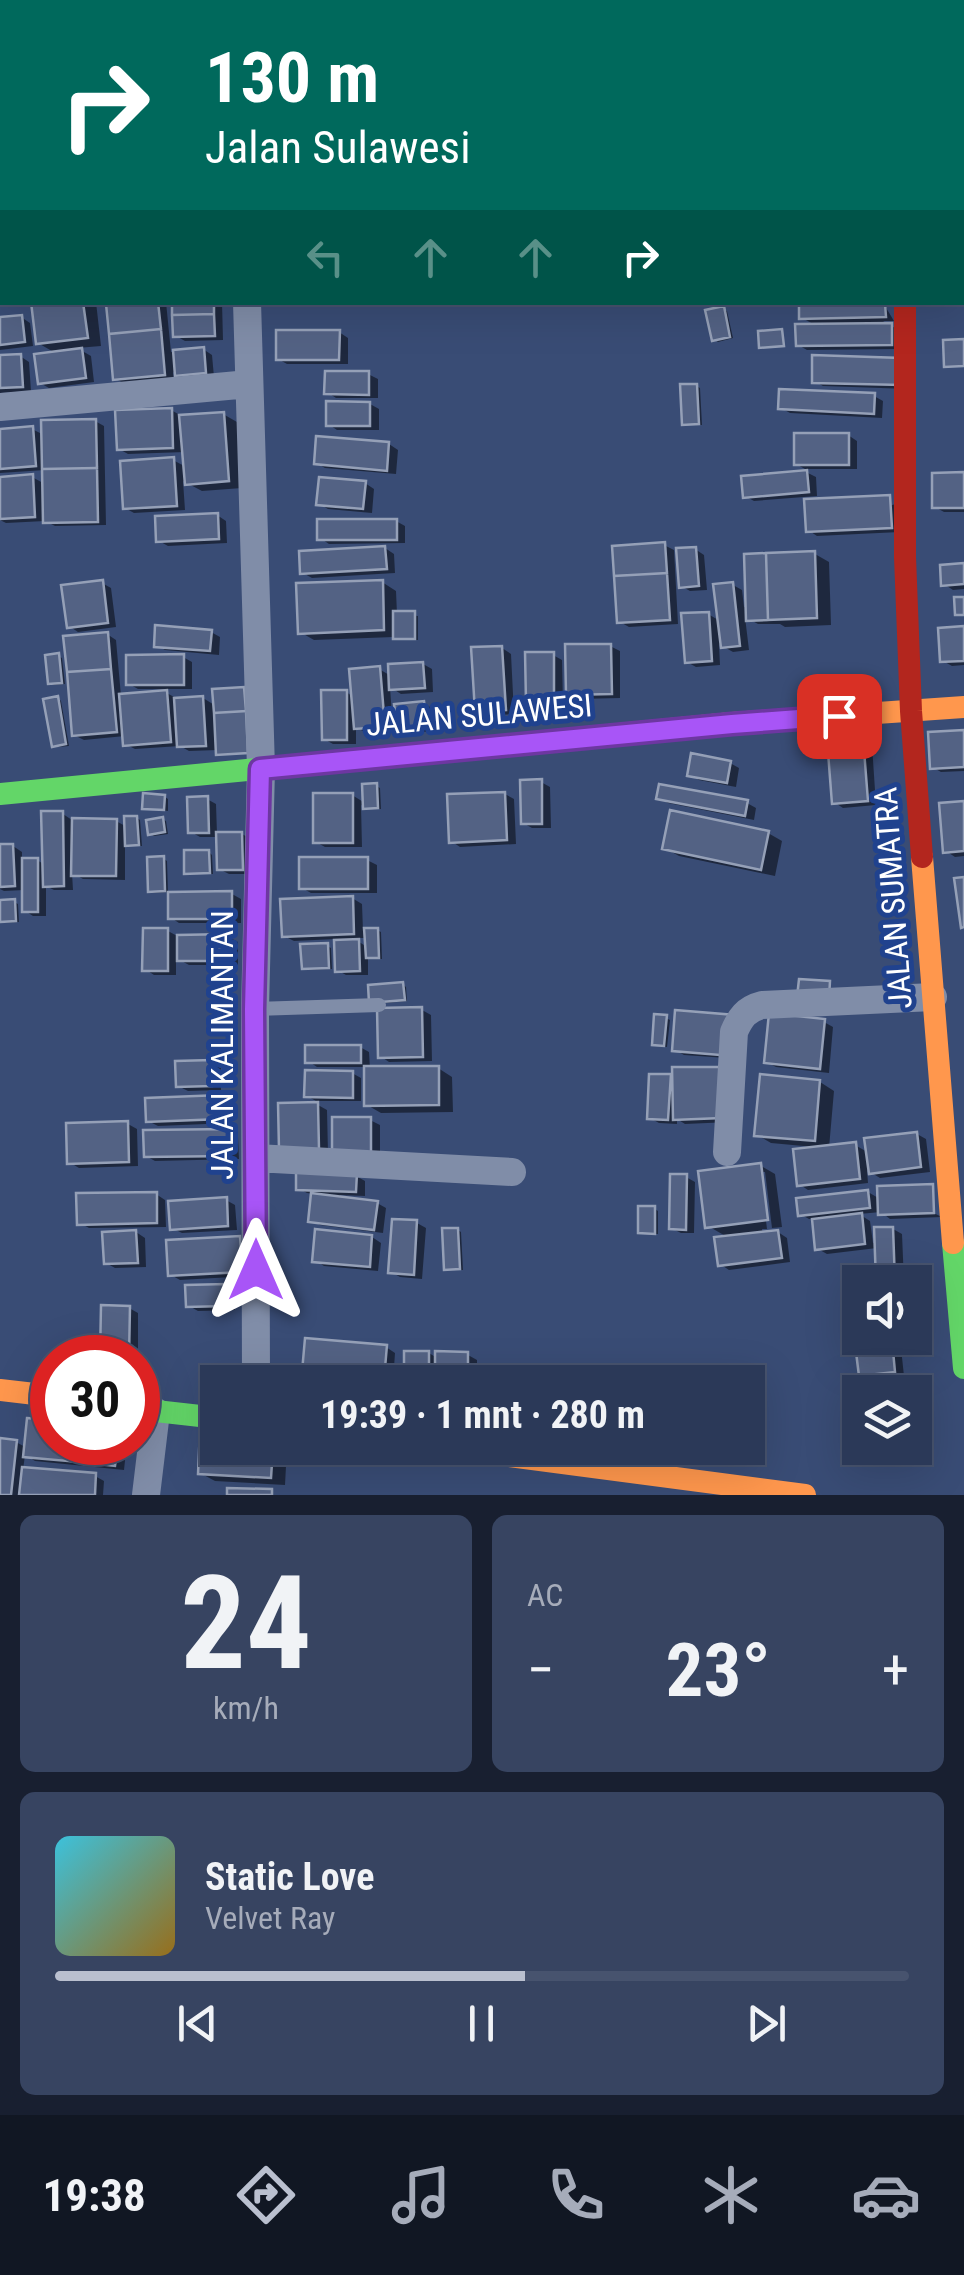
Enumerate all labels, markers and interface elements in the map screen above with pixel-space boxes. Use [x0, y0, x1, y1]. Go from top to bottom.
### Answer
text: 130 m [205, 37, 379, 119]
icon: right [40, 40, 170, 170]
text: Jalan Sulawesi [205, 121, 470, 174]
icon: left [298, 230, 353, 285]
icon: ahead [403, 230, 458, 285]
icon: ahead [508, 230, 563, 285]
icon: right [613, 230, 668, 285]
pin [797, 674, 882, 759]
street label: JALAN SULAWESI [364, 686, 594, 744]
icon: arrive [812, 689, 867, 744]
street label: JALAN SUMATRA [866, 786, 920, 1010]
street label: JALAN KALIMANTAN [203, 910, 241, 1180]
position arrow [204, 1218, 308, 1322]
map controls [842, 1265, 932, 1465]
button: sound [842, 1265, 932, 1355]
speed limit sign: 30 [30, 1335, 160, 1465]
button: layers [842, 1375, 932, 1465]
text: 19:39 · 1 mnt · 280 m [320, 1393, 645, 1437]
text: 24 [180, 1547, 312, 1700]
text: AC [527, 1576, 563, 1614]
text: 23° [666, 1626, 771, 1714]
text: − [527, 1638, 555, 1702]
text: + [882, 1638, 909, 1702]
text: km/h [213, 1689, 279, 1727]
text: Static Love [205, 1855, 374, 1899]
text: Velvet Ray [205, 1899, 335, 1937]
icon: previous [170, 1996, 225, 2051]
icon: pause [454, 1996, 509, 2051]
icon: next [739, 1996, 794, 2051]
icon: directions [231, 2160, 301, 2230]
icon: music [386, 2160, 456, 2230]
icon: phone [541, 2160, 611, 2230]
icon: climate [696, 2160, 766, 2230]
icon: car [851, 2160, 921, 2230]
text: 19:38 [43, 2169, 146, 2222]

